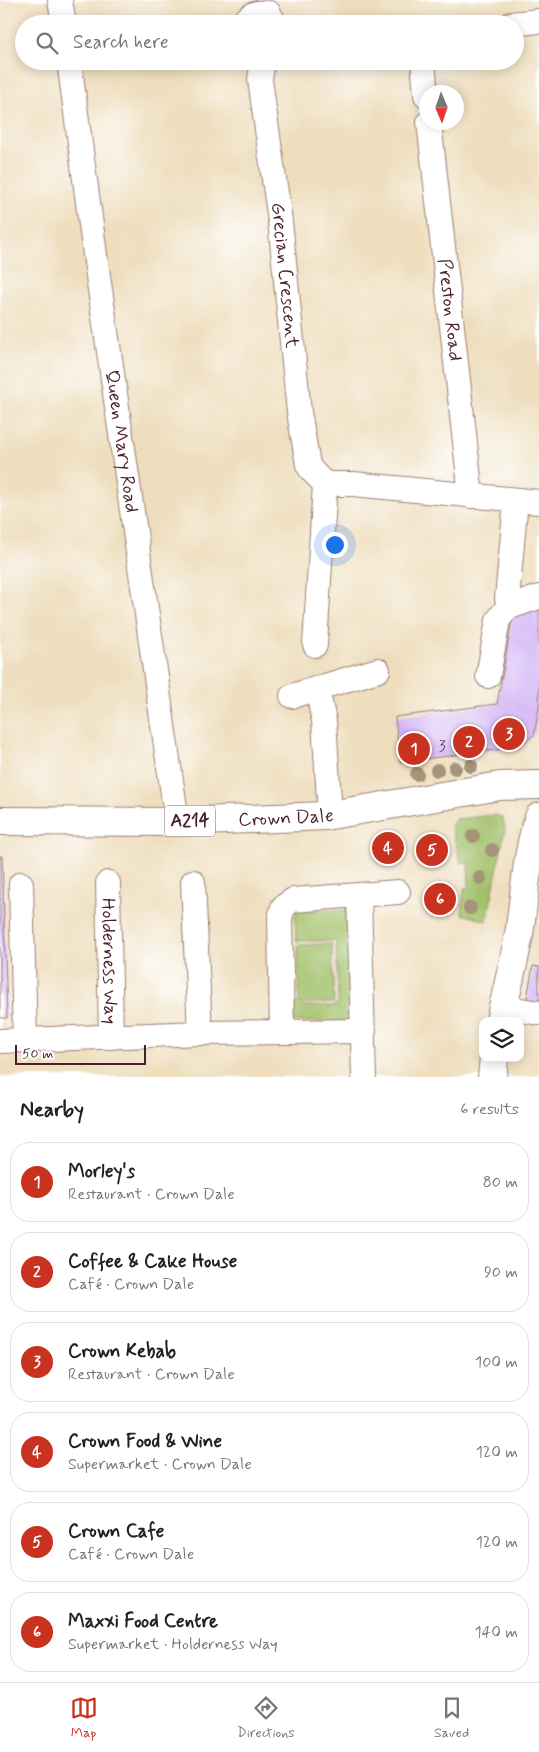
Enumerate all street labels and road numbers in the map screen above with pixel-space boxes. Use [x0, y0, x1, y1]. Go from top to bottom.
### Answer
street label: Grecian Crescent [265, 201, 305, 349]
street label: Preston Road [432, 257, 468, 362]
street label: Queen Mary Road [99, 368, 145, 514]
street label: Crown Dale [238, 802, 335, 832]
road number: A214 [165, 806, 215, 836]
street label: Holderness Way [96, 898, 123, 1024]

